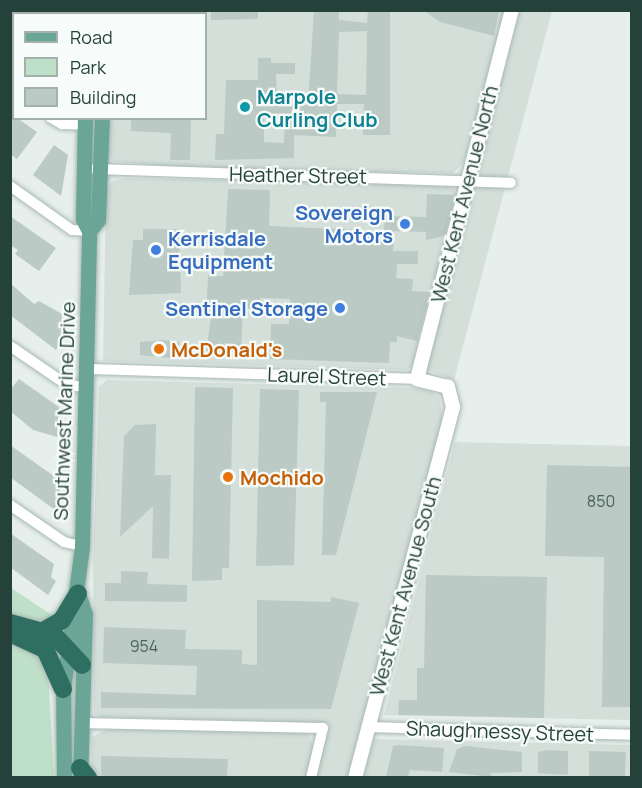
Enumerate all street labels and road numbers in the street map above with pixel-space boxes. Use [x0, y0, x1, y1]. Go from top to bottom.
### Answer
street label: West Kent Avenue North [425, 83, 503, 305]
street label: Heather Street [229, 162, 367, 188]
street label: Southwest Marine Drive [48, 301, 80, 521]
street label: Laurel Street [267, 362, 387, 390]
street label: West Kent Avenue South [364, 474, 446, 698]
street label: Shaughnessy Street [405, 716, 595, 746]

